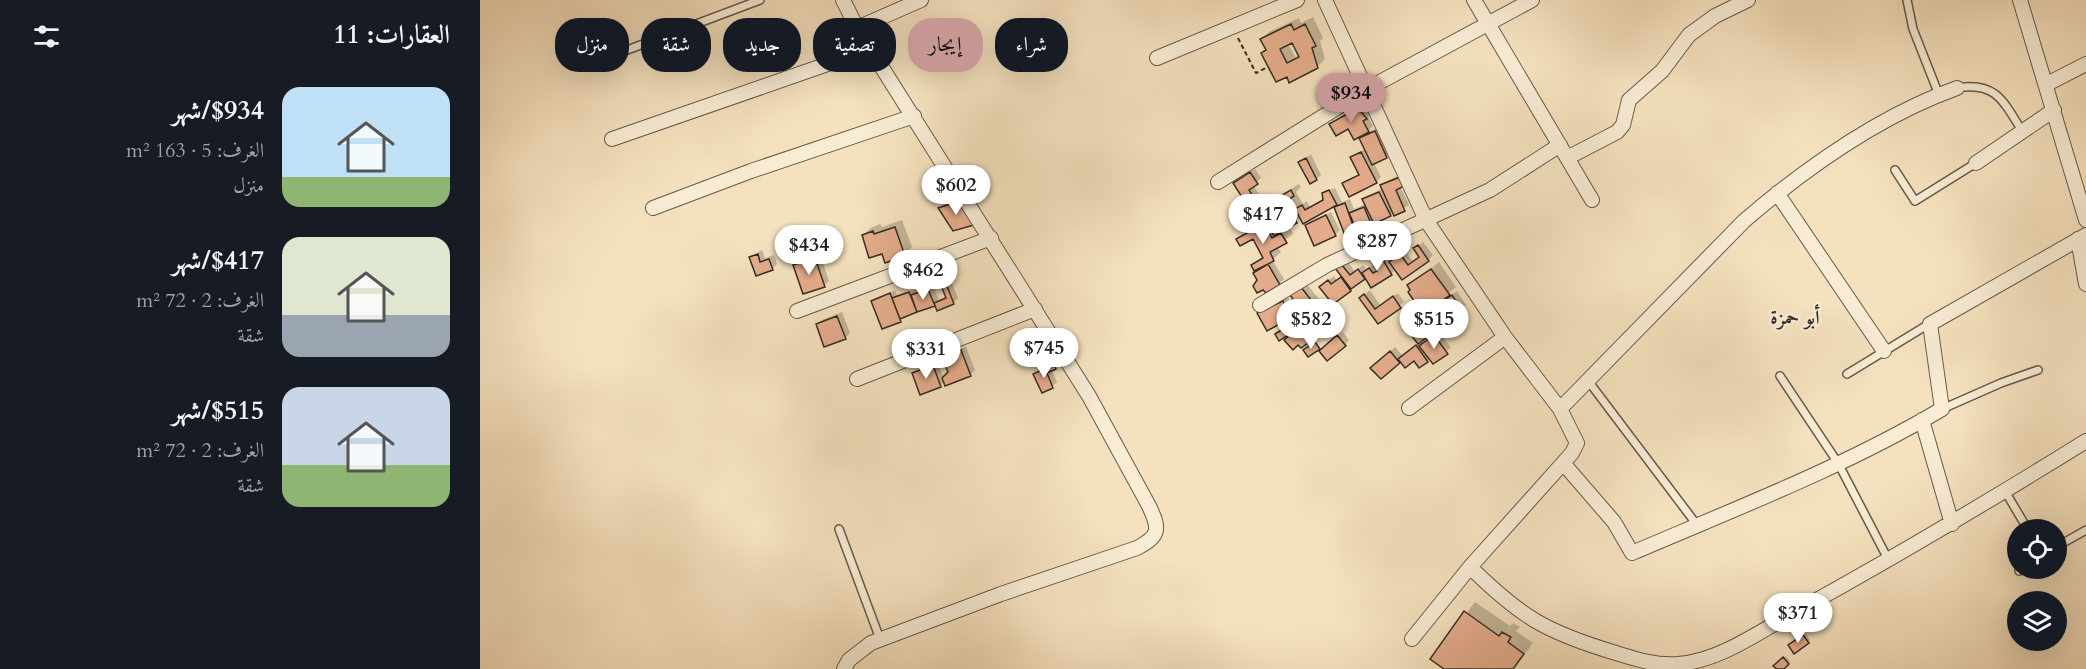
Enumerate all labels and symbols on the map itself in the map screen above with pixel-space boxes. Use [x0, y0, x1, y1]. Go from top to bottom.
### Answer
pin: $934 [1315, 73, 1387, 124]
pin: $602 [920, 165, 992, 216]
pin: $417 [1227, 194, 1299, 245]
pin: $287 [1341, 221, 1413, 272]
pin: $434 [773, 225, 845, 276]
pin: $462 [887, 250, 959, 301]
pin: $582 [1275, 299, 1347, 350]
pin: $515 [1398, 299, 1470, 350]
district label: أبو حمزة [1770, 304, 1820, 331]
pin: $745 [1008, 328, 1080, 379]
pin: $331 [890, 329, 962, 380]
pin: $371 [1762, 593, 1834, 644]

